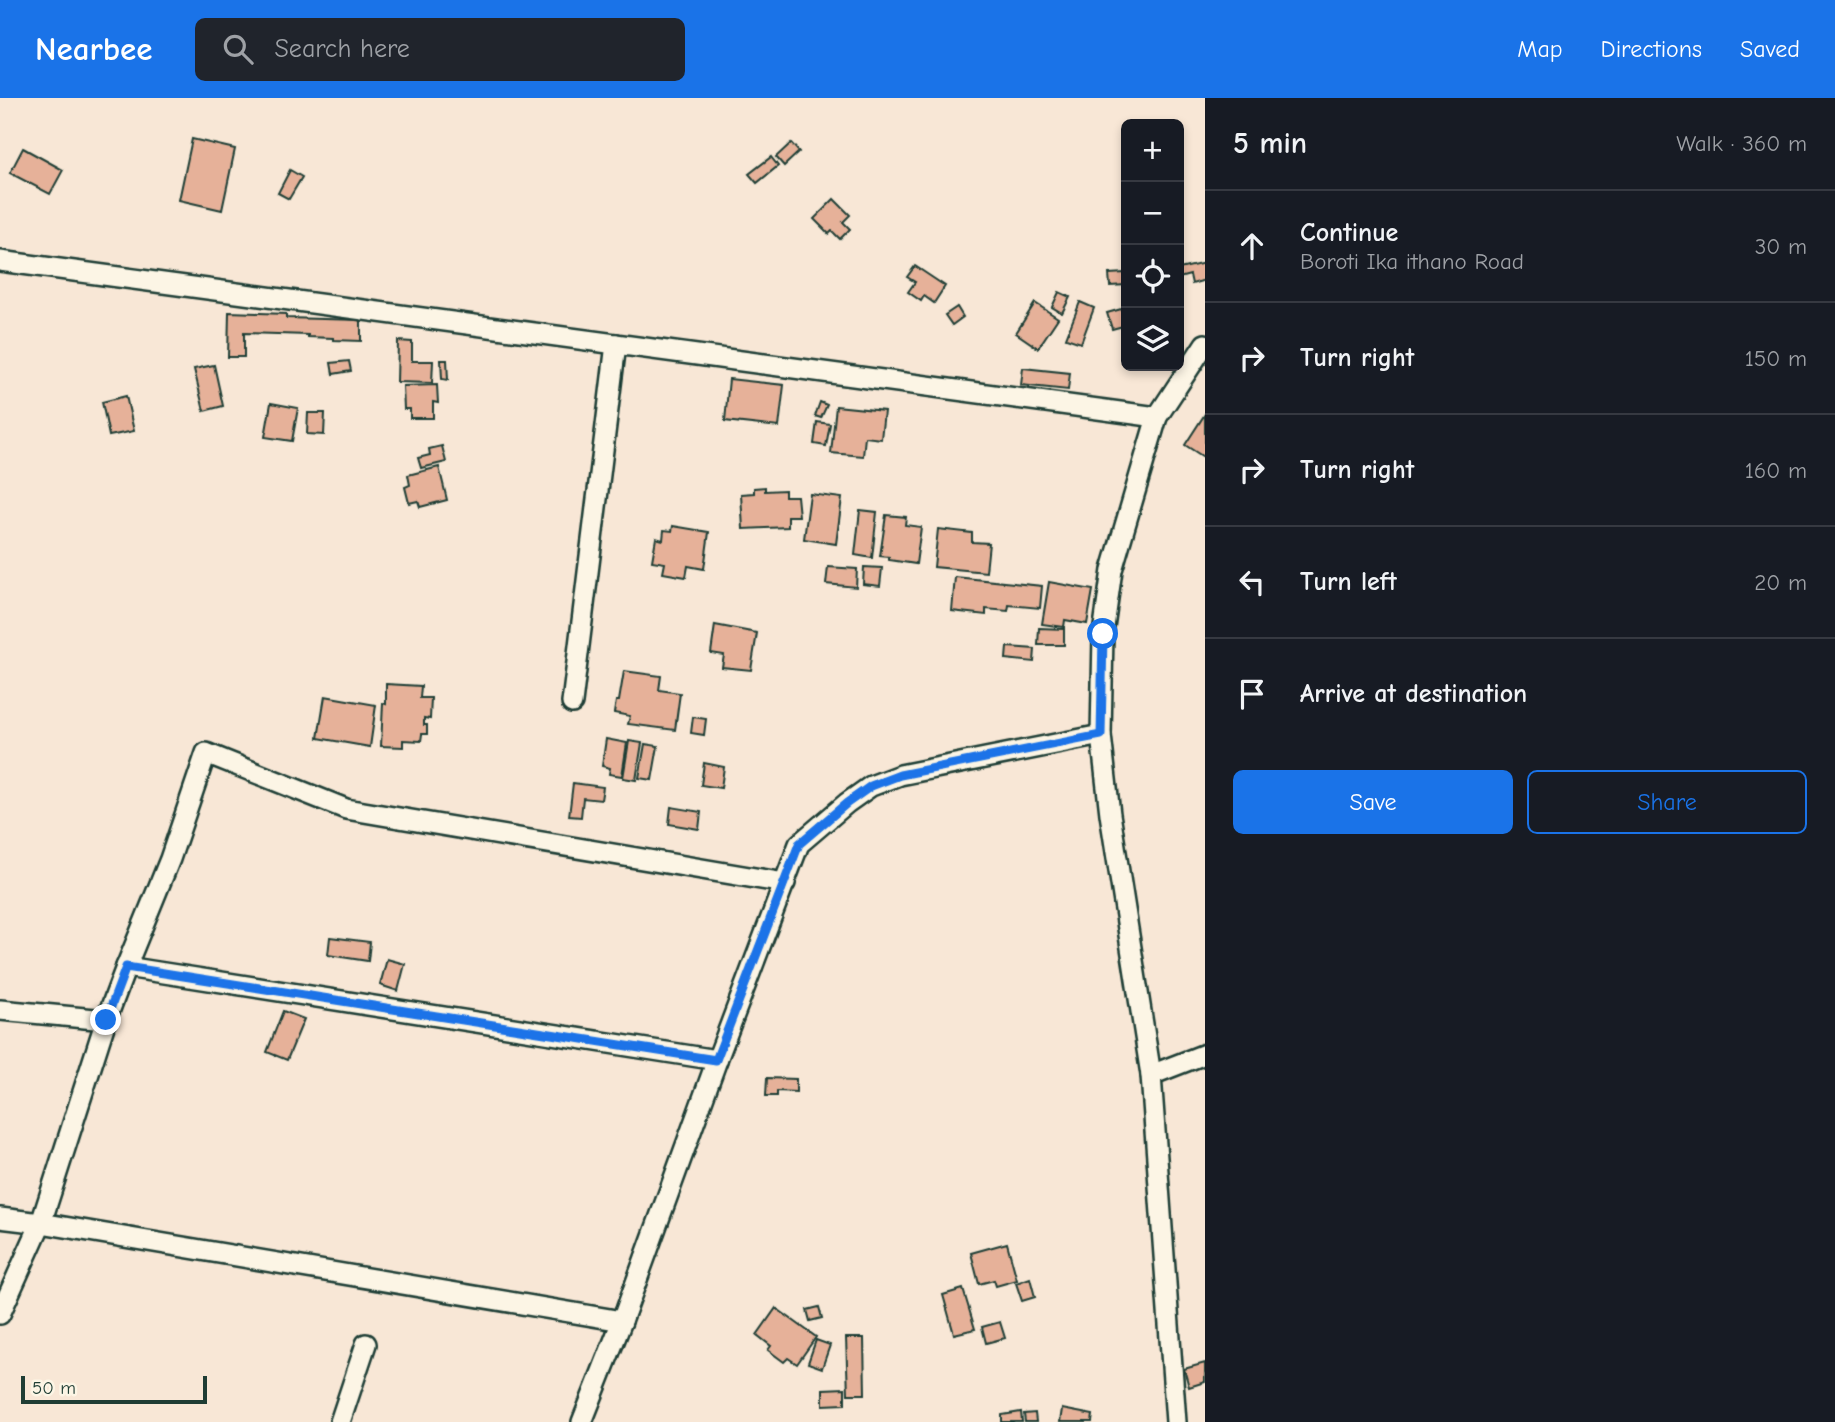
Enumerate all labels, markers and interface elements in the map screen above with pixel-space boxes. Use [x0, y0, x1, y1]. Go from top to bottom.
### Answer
search box [195, 18, 685, 81]
text: Nearbee [35, 30, 153, 68]
icon: search [219, 30, 257, 68]
text: Search here [275, 34, 410, 64]
text: Map [1517, 35, 1563, 63]
text: Directions [1601, 35, 1702, 63]
text: Saved [1740, 35, 1800, 63]
map controls [1121, 119, 1184, 371]
button: + [1121, 119, 1184, 182]
text: 5 min [1233, 126, 1307, 161]
text: Walk · 360 m [1676, 130, 1807, 157]
button: − [1121, 182, 1184, 245]
text: Continue [1300, 218, 1398, 248]
icon: ahead [1233, 227, 1271, 265]
text: 30 m [1755, 233, 1807, 260]
button: locate [1121, 245, 1184, 308]
text: Boroti Ika ithano Road [1300, 248, 1524, 275]
button: layers [1121, 308, 1184, 371]
icon: right [1233, 339, 1271, 377]
text: Turn right [1300, 343, 1414, 373]
text: 150 m [1745, 345, 1807, 372]
icon: right [1233, 451, 1271, 489]
text: Turn right [1300, 455, 1414, 485]
text: 160 m [1745, 457, 1807, 484]
icon: left [1233, 563, 1271, 601]
text: Turn left [1300, 567, 1397, 597]
text: 20 m [1754, 569, 1807, 596]
route start [1087, 618, 1118, 649]
icon: arrive [1233, 675, 1271, 713]
text: Arrive at destination [1300, 679, 1527, 709]
button: Save [1233, 770, 1513, 834]
button: Share [1527, 770, 1807, 834]
route end [90, 1004, 121, 1035]
scale bar [21, 1373, 206, 1405]
text: 50 m [32, 1377, 76, 1399]

